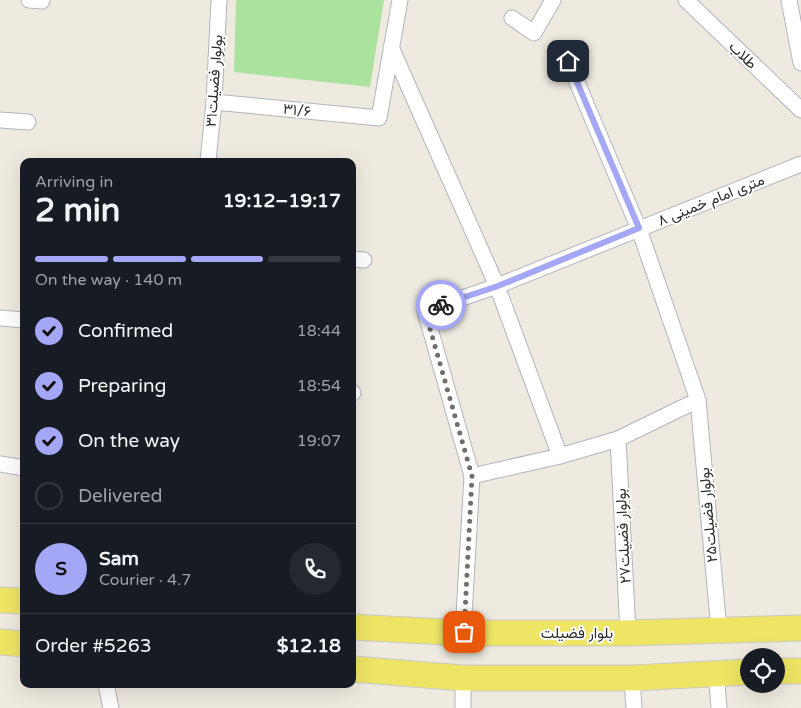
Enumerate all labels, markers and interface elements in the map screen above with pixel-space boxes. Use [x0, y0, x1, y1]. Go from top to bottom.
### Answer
street label: بولوار فضیلت۳۱ [202, 34, 226, 128]
street label: طلاب [725, 37, 761, 73]
pin [547, 40, 589, 82]
icon: home [554, 47, 582, 75]
street label: ۳۱/۶ [282, 100, 312, 120]
street label: ۸ متری امام خمینی [655, 170, 767, 231]
text: Arriving in [35, 172, 113, 192]
text: 19:12–19:17 [223, 190, 341, 212]
text: 2 min [35, 192, 120, 230]
text: On the way · 140 m [35, 270, 182, 290]
courier [416, 280, 466, 330]
icon: bike [427, 291, 455, 319]
icon: check [35, 317, 63, 345]
text: Confirmed [78, 320, 173, 342]
text: 18:44 [297, 321, 341, 341]
icon: check [35, 372, 63, 400]
text: Preparing [78, 375, 167, 397]
text: 18:54 [297, 376, 341, 396]
icon: check [35, 427, 63, 455]
text: On the way [78, 430, 180, 452]
text: 19:07 [297, 431, 341, 451]
street label: بولوار فضیلت۲۵ [695, 467, 721, 563]
text: Delivered [78, 485, 163, 507]
street label: بولوار فضیلت۲۷ [612, 488, 634, 584]
button: phone [289, 543, 341, 595]
text: Sam [99, 548, 139, 570]
text: S [55, 558, 67, 580]
text: Courier · 4.7 [99, 570, 191, 590]
pin [443, 611, 485, 653]
icon: bag [450, 618, 478, 646]
street label: بلوار فضیلت [541, 624, 613, 642]
text: Order #5263 [35, 635, 152, 657]
text: $12.18 [277, 635, 341, 657]
map controls [740, 648, 785, 693]
button: locate [740, 648, 785, 693]

